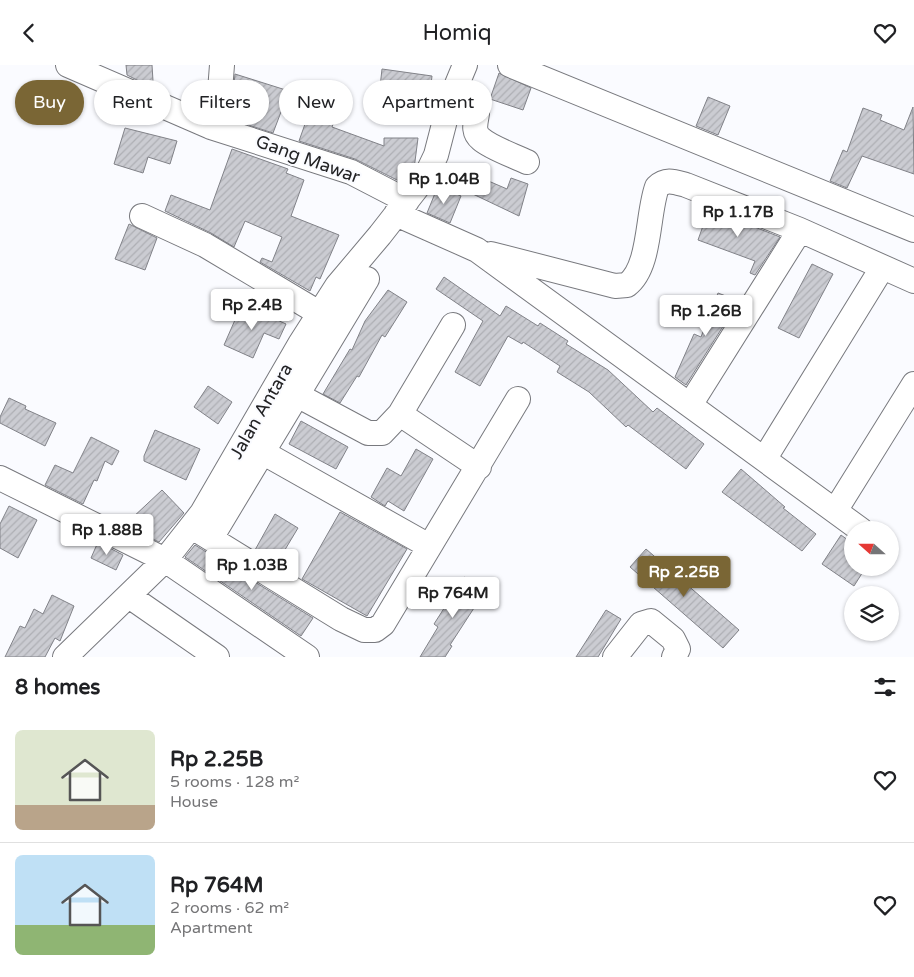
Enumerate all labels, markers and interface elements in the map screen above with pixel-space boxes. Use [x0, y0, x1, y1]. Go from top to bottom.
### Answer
icon: back [15, 19, 43, 47]
icon: heart [871, 19, 899, 47]
text: Homiq [422, 20, 492, 46]
chip: Buy [15, 80, 84, 125]
chip: Rent [94, 80, 171, 125]
chip: Filters [181, 80, 269, 125]
chip: New [279, 80, 353, 125]
chip: Apartment [363, 80, 492, 125]
street label: Gang Mawar [253, 130, 363, 188]
pin: Rp 1.04B [392, 163, 496, 205]
text: Rp 1.04B [408, 169, 480, 189]
pin: Rp 1.17B [686, 195, 790, 238]
text: Rp 1.17B [702, 202, 774, 222]
pin: Rp 2.4B [206, 289, 298, 331]
text: Rp 2.4B [222, 295, 282, 315]
pin: Rp 1.26B [654, 295, 758, 337]
text: Rp 1.26B [670, 301, 742, 321]
street label: Jalan Antara [225, 359, 297, 463]
pin: Rp 1.88B [55, 513, 159, 556]
text: Rp 1.88B [72, 520, 142, 540]
north arrow [844, 521, 899, 576]
map controls [844, 521, 899, 641]
pin: Rp 1.03B [200, 549, 304, 591]
text: Rp 1.03B [216, 555, 288, 575]
pin: Rp 2.25B [632, 555, 736, 598]
text: Rp 2.25B [648, 562, 720, 582]
pin: Rp 764M [407, 577, 499, 619]
text: Rp 764M [417, 583, 489, 603]
button: layers [844, 586, 899, 641]
icon: filters [871, 673, 899, 701]
text: 8 homes [15, 675, 100, 700]
text: Rp 2.25B [170, 747, 263, 772]
icon: home [55, 750, 115, 810]
icon: heart [871, 766, 899, 794]
text: 5 rooms · 128 m² [170, 772, 299, 792]
text: House [170, 792, 218, 812]
text: Rp 764M [170, 873, 264, 898]
icon: home [55, 875, 115, 935]
icon: heart [871, 891, 899, 919]
text: 2 rooms · 62 m² [170, 898, 289, 918]
text: Apartment [170, 918, 253, 938]

